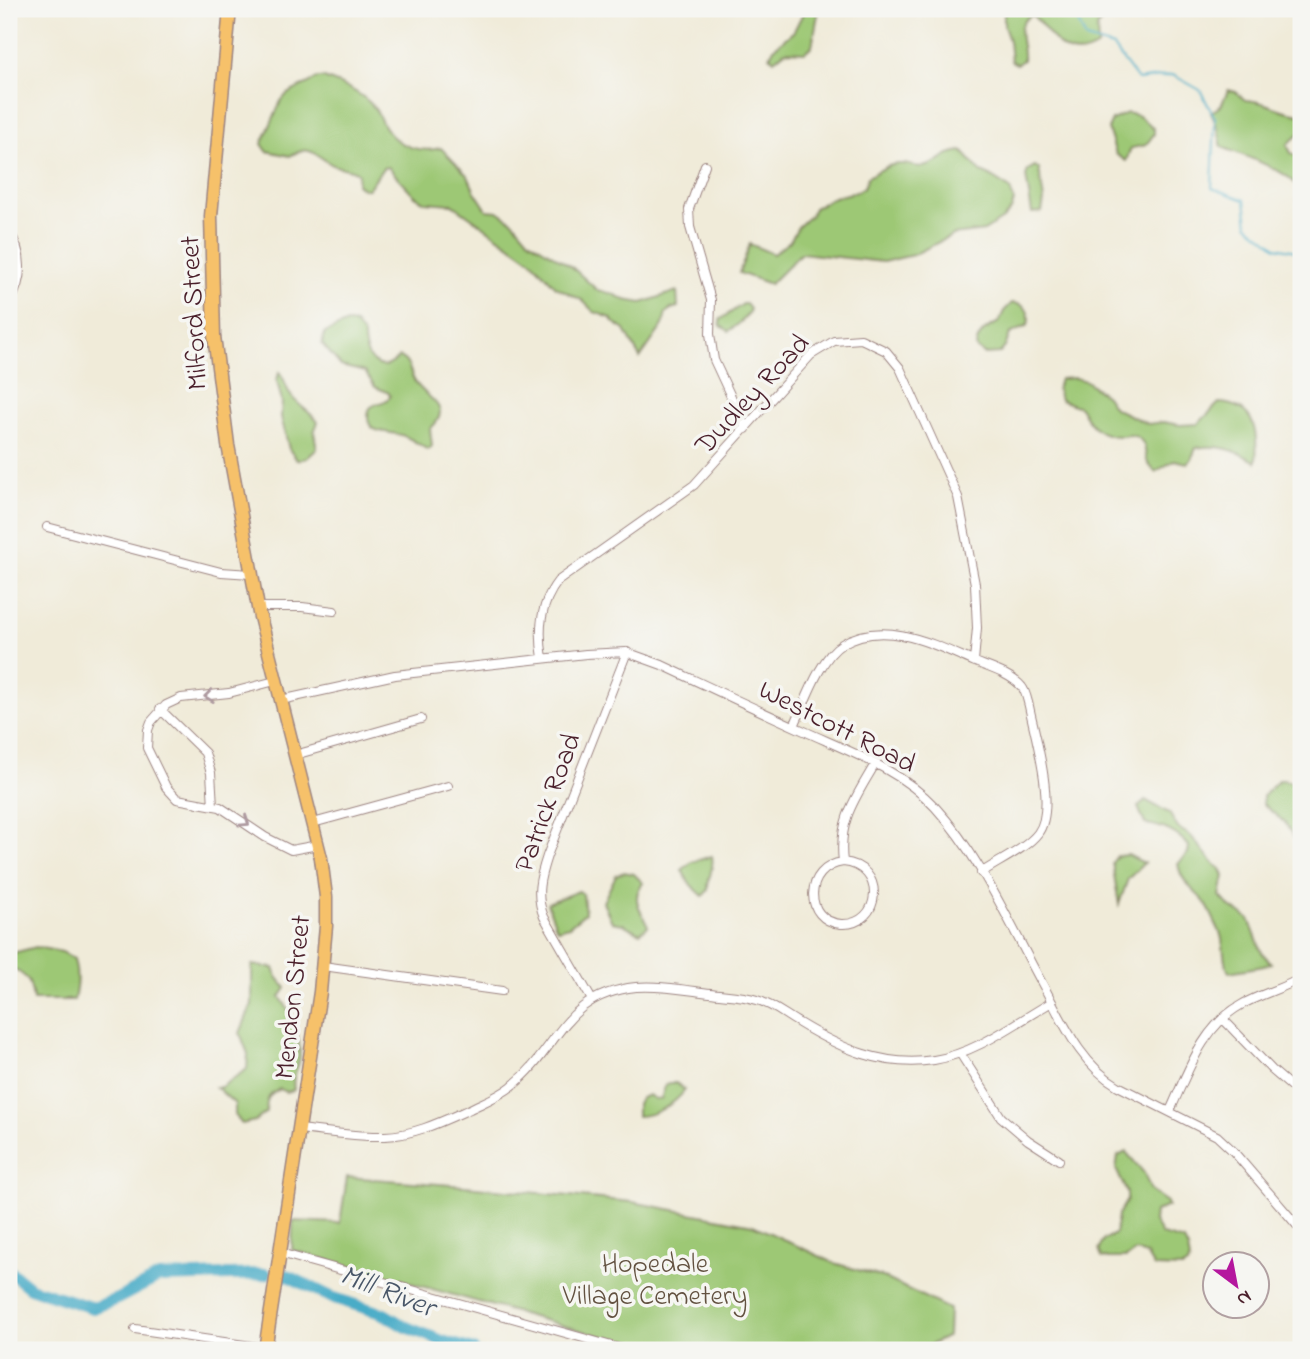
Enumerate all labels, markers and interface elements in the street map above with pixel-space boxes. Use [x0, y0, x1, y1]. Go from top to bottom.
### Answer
street label: Milford Street [171, 235, 220, 391]
street label: Dudley Road [686, 325, 821, 466]
street label: Westcott Road [751, 671, 922, 785]
one-way arrow [203, 688, 215, 703]
street label: Patrick Road [505, 728, 594, 879]
one-way arrow [237, 814, 250, 826]
street label: Mendon Street [265, 913, 323, 1082]
park label: Hopedale Village Cemetery [562, 1245, 747, 1318]
north arrow [1202, 1250, 1272, 1320]
water label: Mill River [333, 1255, 444, 1332]
text: N [1231, 1282, 1256, 1312]

